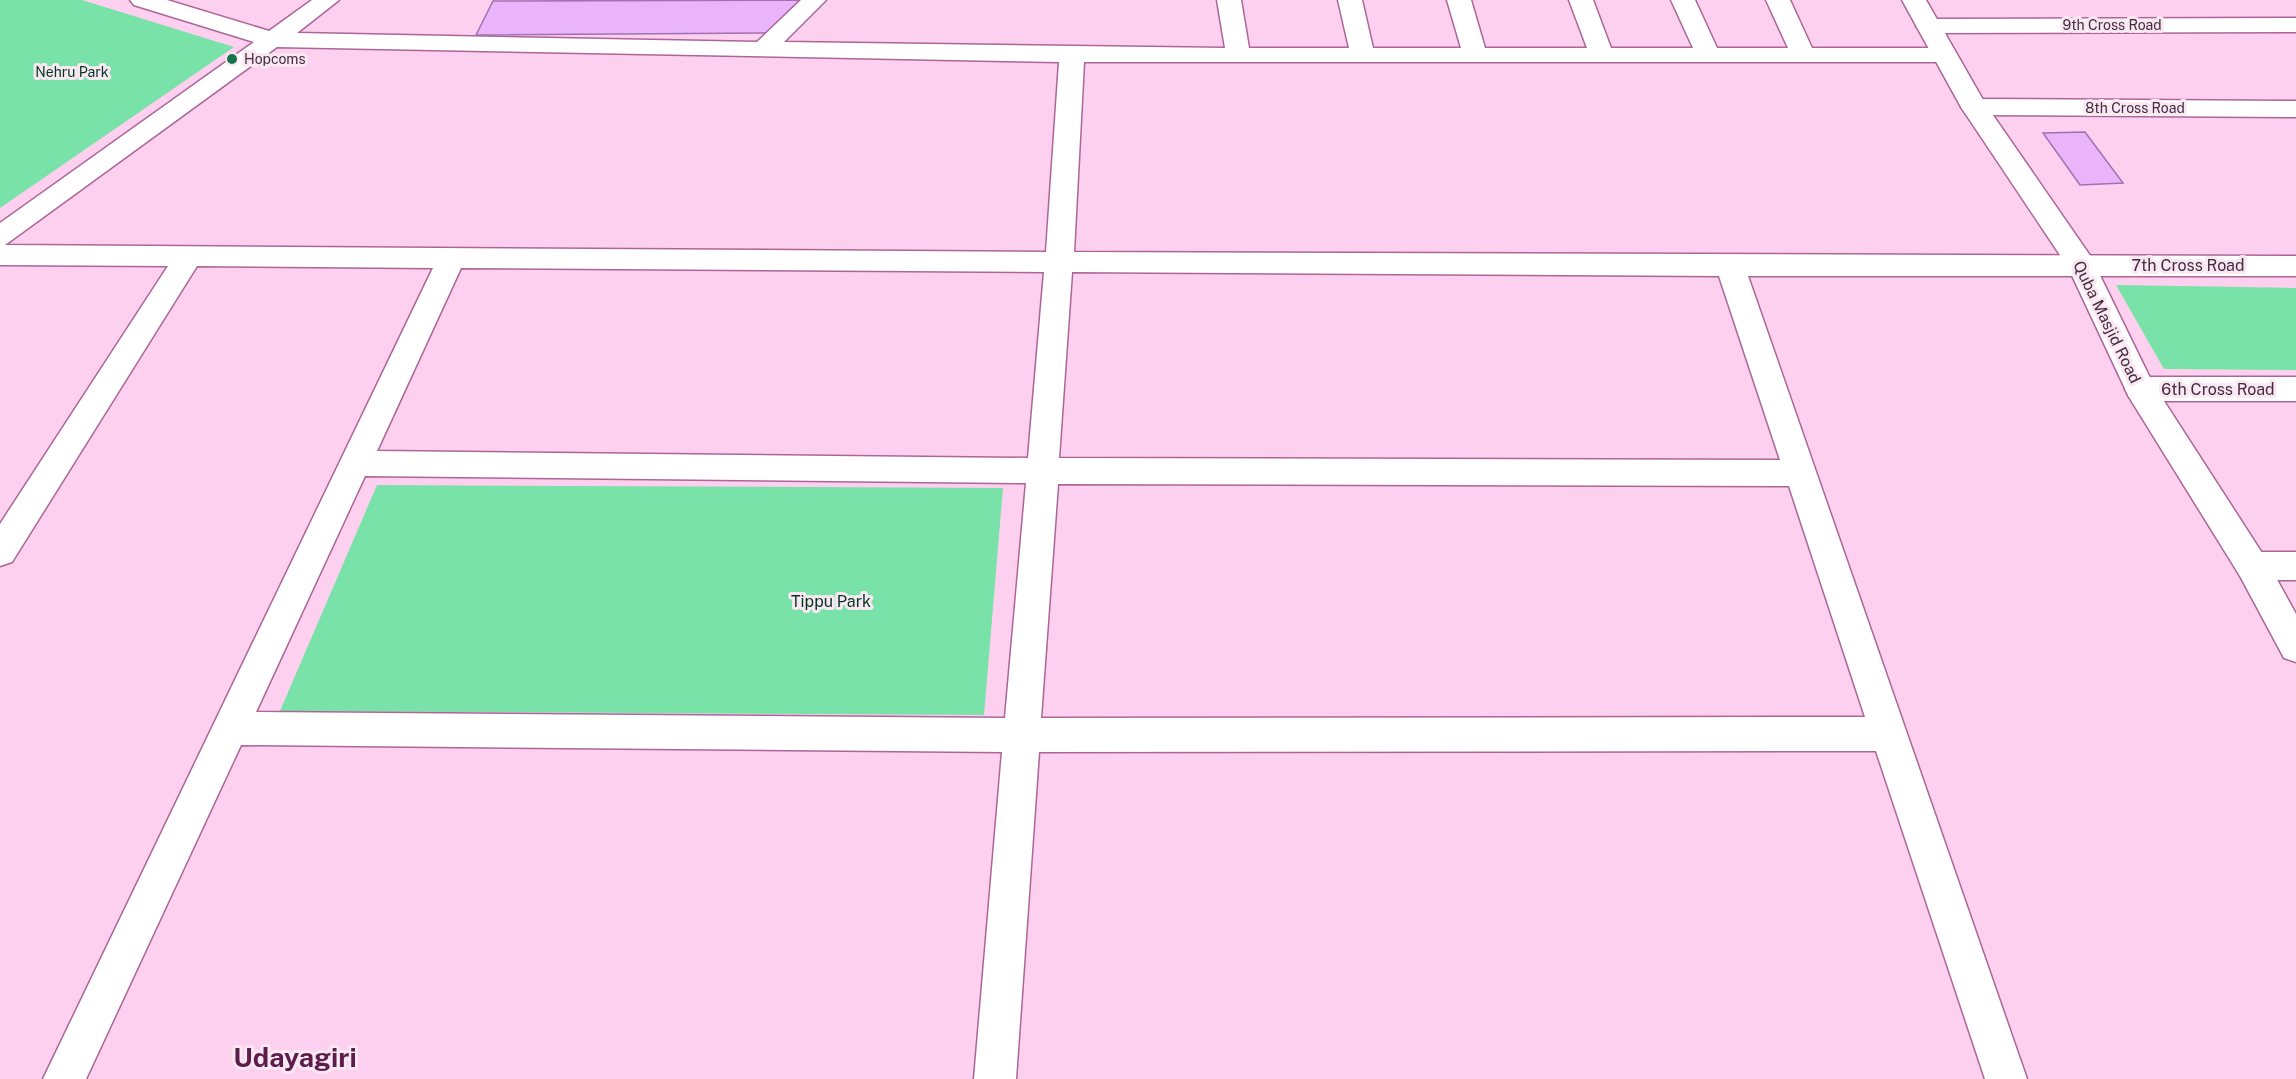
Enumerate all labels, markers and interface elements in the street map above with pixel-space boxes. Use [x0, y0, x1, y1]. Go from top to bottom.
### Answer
street label: 9th Cross Road [2062, 17, 2162, 33]
place label: Hopcoms [244, 51, 306, 67]
marker: Hopcoms [225, 52, 239, 66]
park label: Nehru Park [35, 64, 109, 80]
street label: 8th Cross Road [2085, 100, 2185, 116]
street label: 7th Cross Road [2132, 256, 2244, 275]
street label: Quba Masjid Road [2069, 258, 2145, 386]
street label: 6th Cross Road [2161, 380, 2275, 399]
park label: Tippu Park [791, 592, 871, 611]
district label: Udayagiri [233, 1041, 357, 1073]

